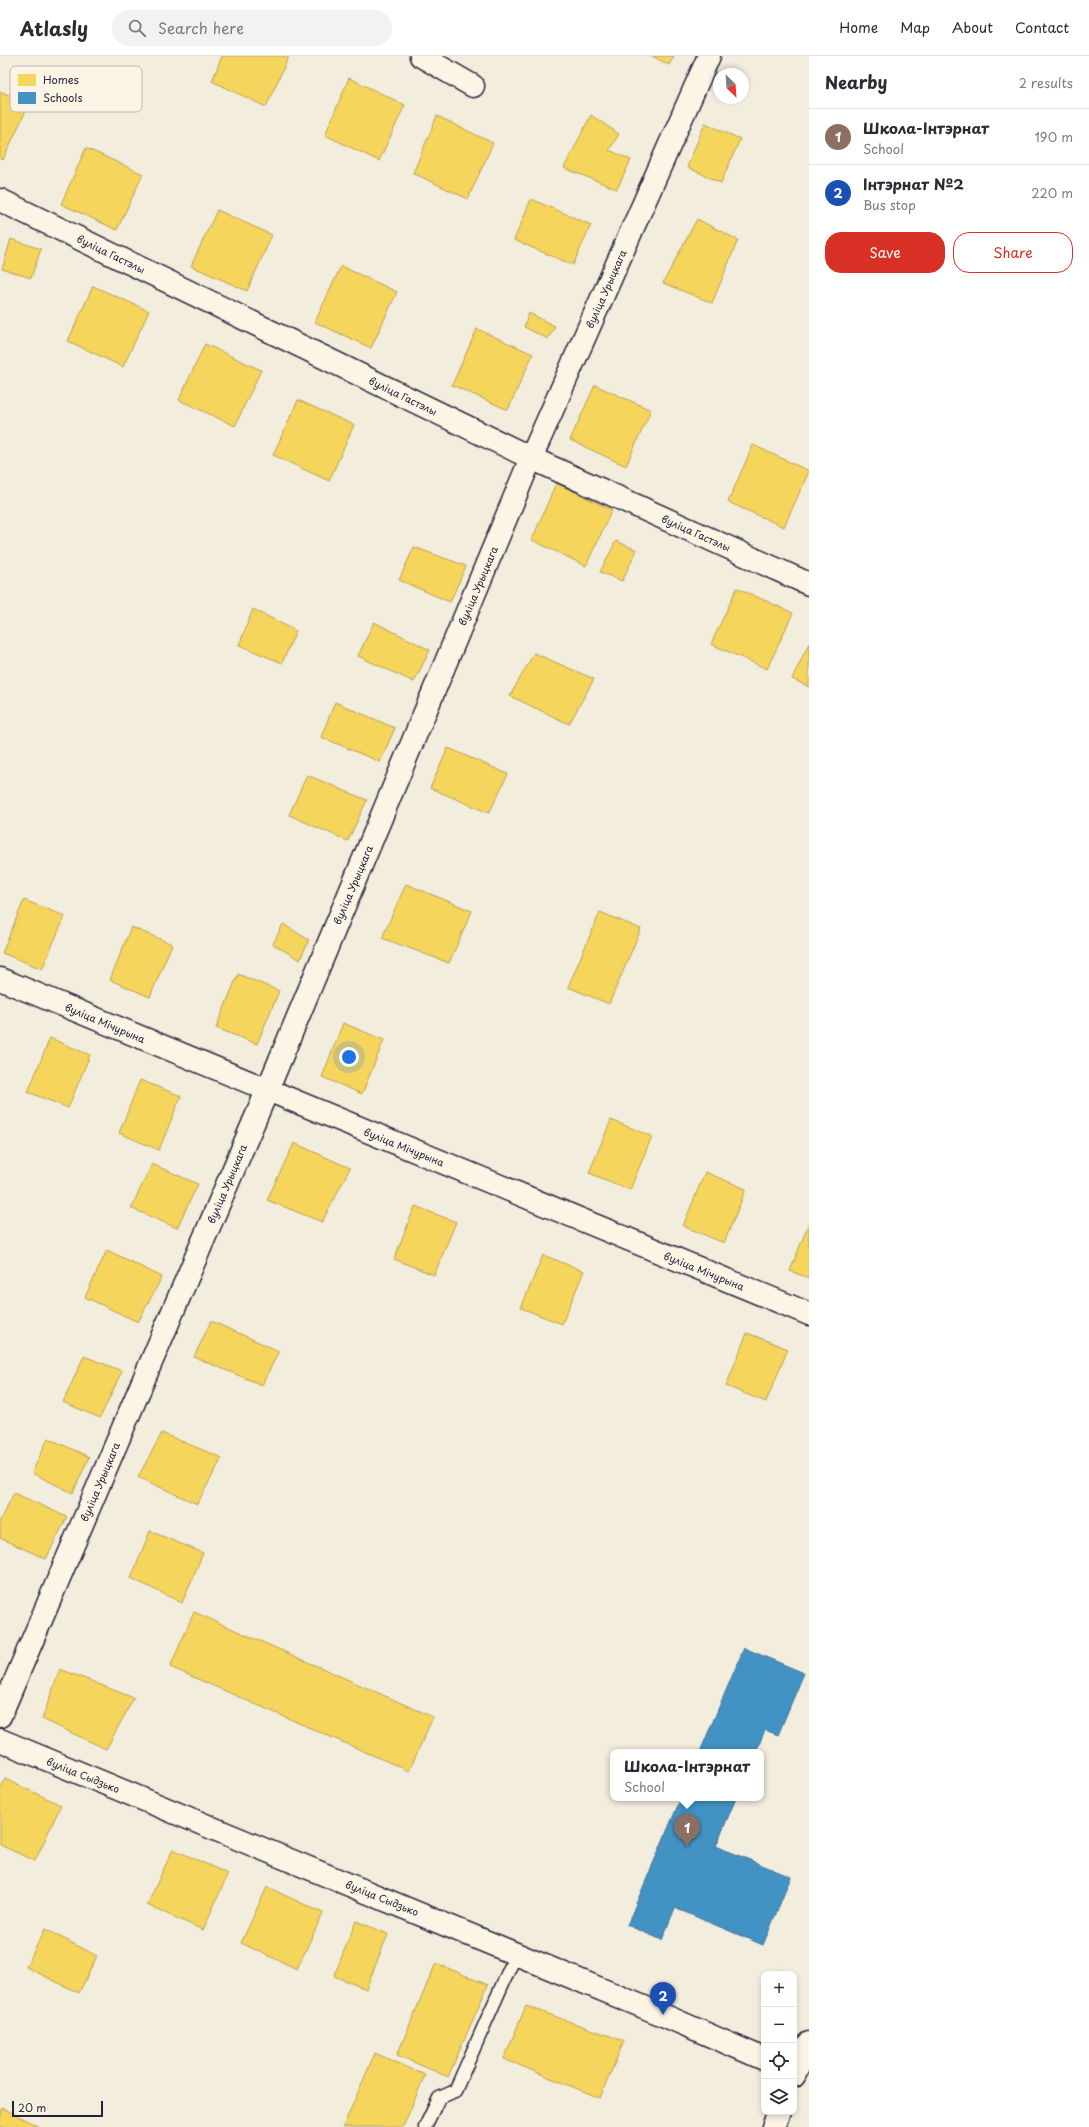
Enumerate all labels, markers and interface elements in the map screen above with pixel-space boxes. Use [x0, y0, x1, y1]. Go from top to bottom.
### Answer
search box [112, 10, 392, 46]
text: Atlasly [20, 14, 88, 42]
text: Search here [158, 16, 244, 39]
icon: search [126, 17, 148, 39]
text: Home [839, 17, 878, 38]
text: Map [900, 17, 930, 38]
text: About [952, 17, 993, 38]
text: Contact [1015, 17, 1069, 38]
legend [10, 66, 142, 112]
north arrow [713, 68, 749, 104]
text: Nearby [825, 69, 887, 95]
text: Homes [43, 71, 79, 88]
text: 2 results [1019, 73, 1073, 92]
text: Schools [43, 89, 83, 106]
text: Школа-Інтэрнат [863, 116, 989, 139]
text: 1 [835, 127, 841, 146]
text: 190 m [1034, 127, 1073, 146]
text: School [863, 139, 904, 158]
text: Інтэрнат №2 [863, 172, 964, 195]
text: 2 [833, 183, 843, 202]
text: 220 m [1031, 183, 1073, 202]
text: Bus stop [863, 195, 916, 214]
street label: вуліца Гастэлы [74, 231, 148, 277]
button: Save [825, 232, 945, 273]
button: Share [953, 232, 1073, 273]
street label: вуліца Урыцкага [581, 246, 631, 331]
street label: вуліца Гастэлы [366, 373, 440, 419]
street label: вуліца Гастэлы [659, 511, 733, 555]
street label: вуліца Урыцкага [454, 543, 502, 628]
street label: вуліца Урыцкага [329, 842, 377, 927]
street label: вуліца Мічурына [62, 999, 148, 1047]
your location [339, 1047, 359, 1067]
street label: вуліца Мічурына [361, 1124, 447, 1171]
street label: вуліца Урыцкага [203, 1141, 251, 1226]
street label: вуліца Мічурына [661, 1248, 747, 1295]
street label: вуліца Урыцкага [76, 1439, 124, 1524]
popup [610, 1749, 764, 1801]
street label: вуліца Сыдзько [44, 1753, 122, 1797]
text: Школа-Інтэрнат [624, 1754, 750, 1777]
text: School [624, 1777, 665, 1796]
pin: 1 [674, 1814, 700, 1847]
street label: вуліца Сыдзько [343, 1876, 421, 1920]
map controls [761, 1971, 797, 2115]
button: + [761, 1971, 797, 2007]
pin: 2 [650, 1982, 676, 2015]
button: − [761, 2007, 797, 2043]
button: locate [761, 2043, 797, 2079]
button: layers [761, 2079, 797, 2115]
scale bar [12, 2099, 103, 2118]
text: 20 m [18, 2099, 46, 2116]

